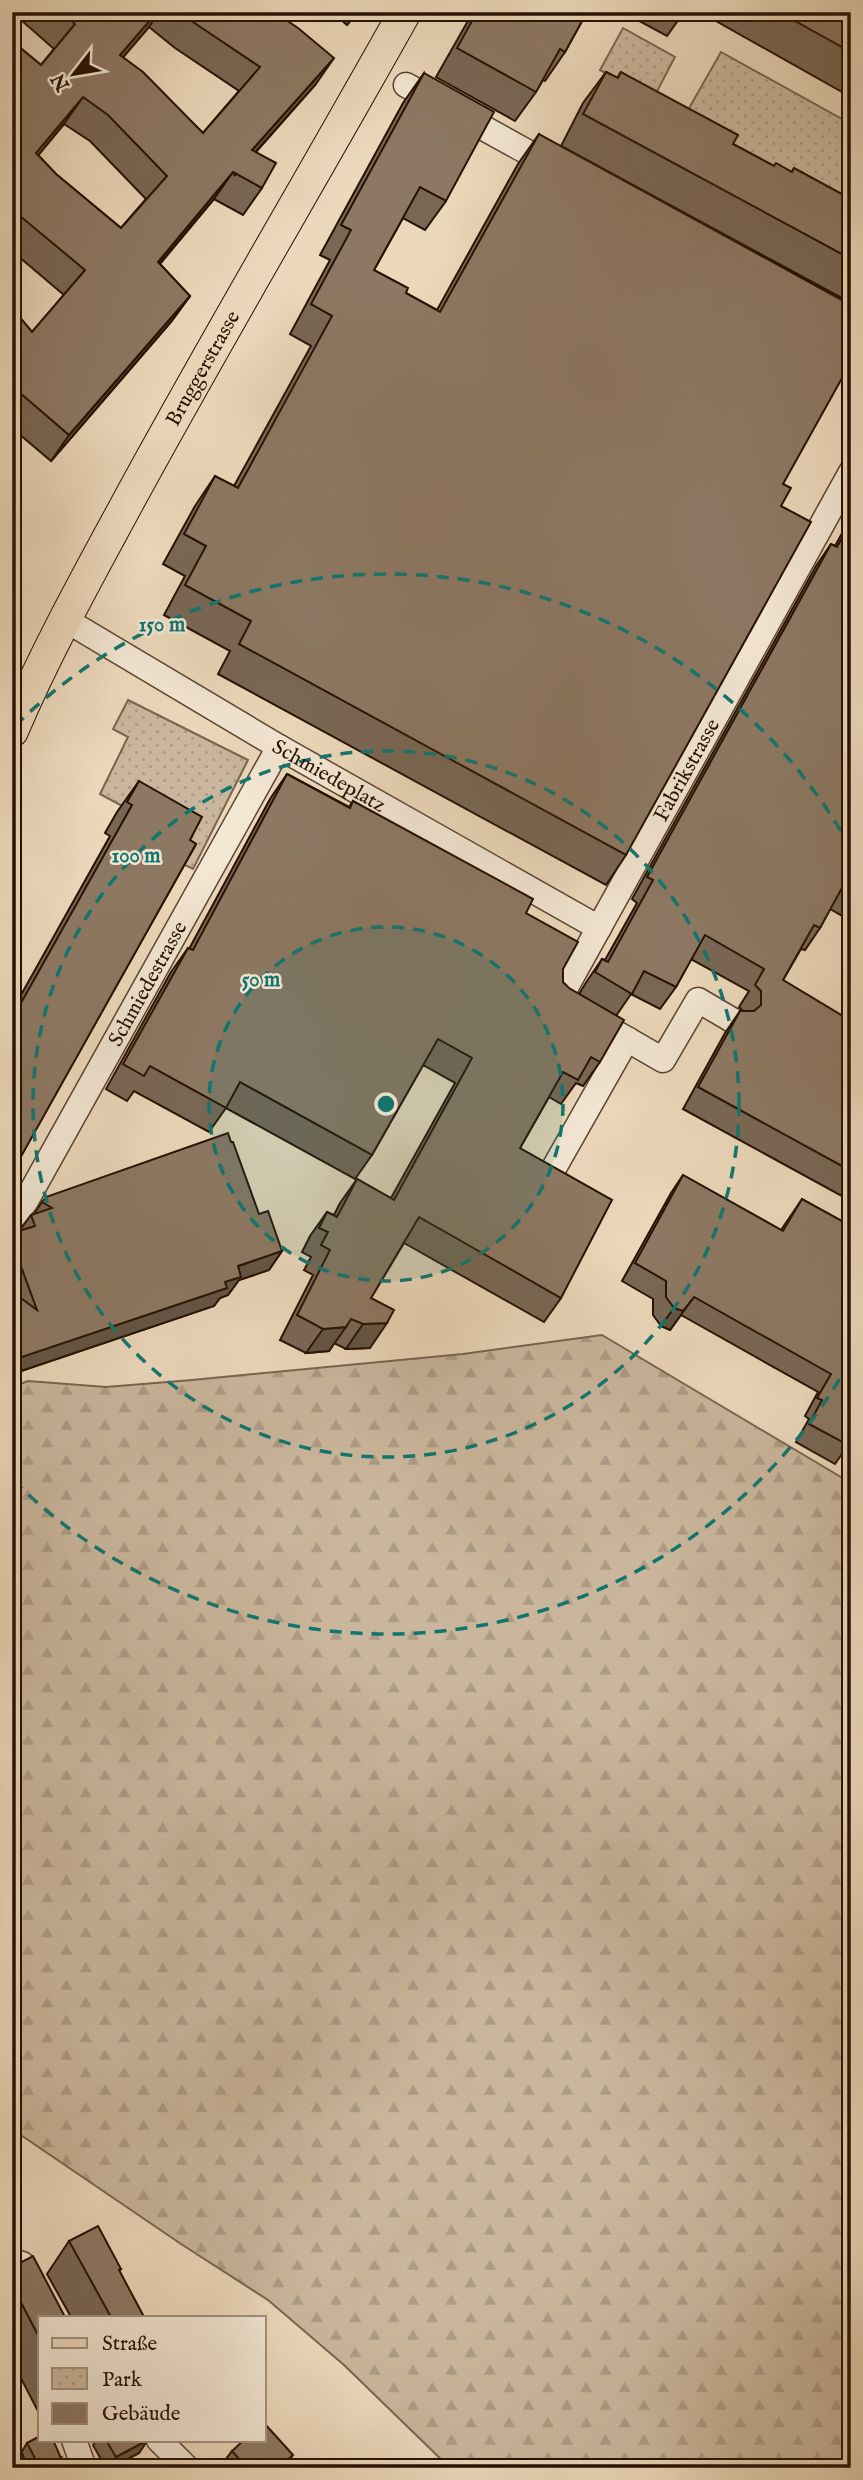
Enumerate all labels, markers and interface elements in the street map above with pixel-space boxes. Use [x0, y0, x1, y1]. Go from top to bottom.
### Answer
north arrow [38, 38, 108, 108]
text: N [46, 68, 76, 96]
street label: Bruggerstrasse [160, 306, 247, 431]
text: 150 m [139, 612, 186, 639]
street label: Fabrikstrasse [648, 714, 727, 827]
street label: Schmiedeplatz [267, 734, 390, 820]
text: 100 m [111, 843, 161, 870]
street label: Schmiedestrasse [103, 917, 194, 1052]
text: 50 m [242, 967, 281, 994]
centre of rings [374, 1092, 398, 1116]
legend [38, 2316, 266, 2442]
text: Straße [102, 2331, 158, 2358]
text: Park [102, 2367, 143, 2394]
text: Gebäude [102, 2401, 181, 2428]

